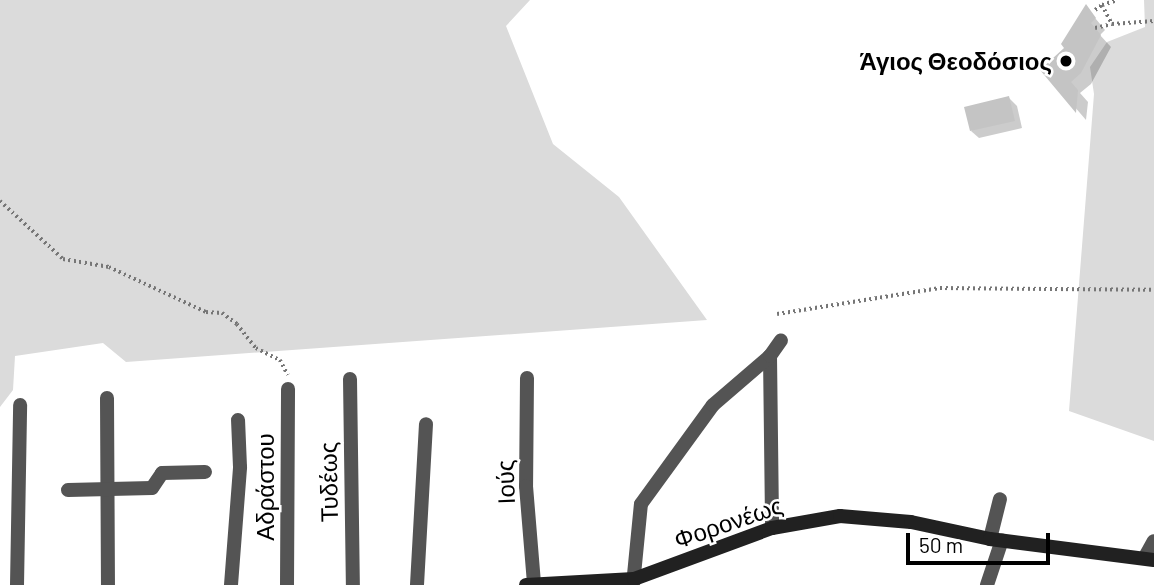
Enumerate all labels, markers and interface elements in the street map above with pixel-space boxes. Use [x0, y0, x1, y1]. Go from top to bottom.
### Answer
place label: Άγιος Θεοδόσιος [859, 47, 1052, 75]
marker: Άγιος Θεοδόσιος [1058, 53, 1074, 69]
street label: Αδράστου [251, 433, 279, 541]
street label: Τυδέως [313, 442, 343, 522]
street label: Ιούς [490, 459, 520, 505]
street label: Φορονέως [670, 490, 786, 554]
scale bar [909, 518, 1052, 562]
text: 50 m [919, 532, 963, 557]

